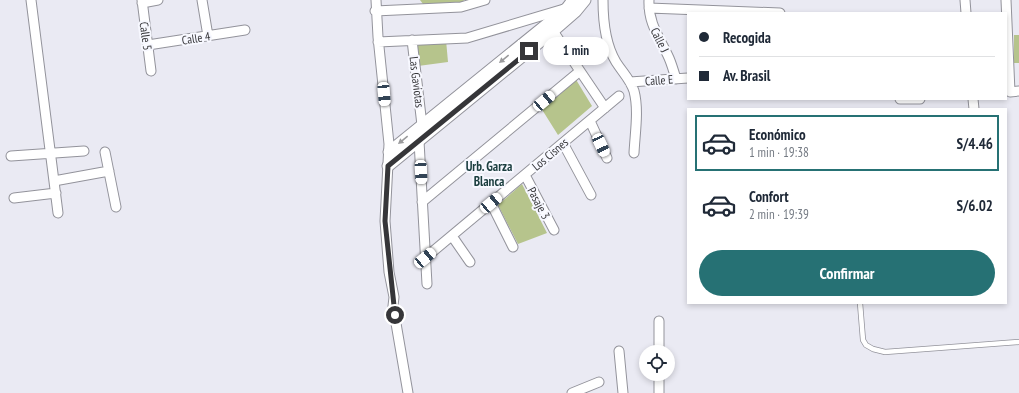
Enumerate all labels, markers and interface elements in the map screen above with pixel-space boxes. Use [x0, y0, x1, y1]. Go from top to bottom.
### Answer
street label: Calle 5 [137, 21, 155, 51]
street label: Calle J [648, 25, 673, 55]
street label: Calle 4 [181, 28, 212, 48]
text: Recogida [723, 28, 771, 47]
callout: 1 min [543, 37, 609, 65]
route end [520, 42, 538, 60]
text: 1 min [563, 42, 589, 59]
one-way arrow [499, 54, 510, 63]
street label: Las Gaviotas [406, 56, 428, 108]
text: Av. Brasil [723, 66, 770, 85]
street label: Calle E [644, 72, 674, 88]
car [377, 82, 391, 106]
car [531, 89, 557, 113]
icon: car [701, 125, 737, 161]
text: Económico [749, 125, 806, 144]
car [590, 132, 612, 158]
text: S/4.46 [956, 134, 993, 153]
street label: Los Cisnes [529, 135, 571, 173]
one-way arrow [397, 136, 408, 145]
text: 1 min · 19:38 [749, 144, 809, 161]
district label: Urb. Garza Blanca [466, 158, 512, 190]
car [414, 160, 428, 184]
street label: Pasaje 3 [524, 184, 554, 222]
icon: car [701, 187, 737, 223]
text: Confort [749, 187, 789, 206]
car [478, 191, 504, 215]
text: S/6.02 [956, 196, 993, 215]
text: 2 min · 19:39 [749, 206, 809, 223]
car [412, 246, 438, 270]
button: Confirmar [699, 250, 995, 296]
route start [386, 306, 404, 324]
map controls [639, 345, 675, 381]
button: locate [639, 345, 675, 381]

